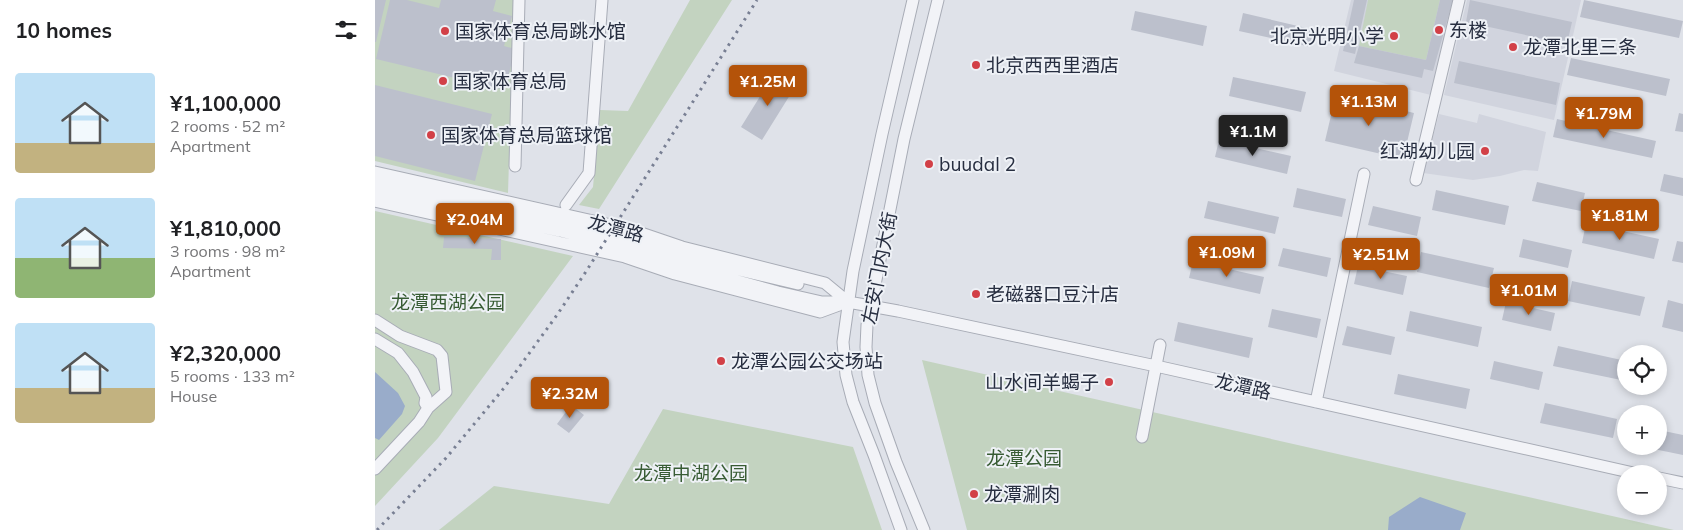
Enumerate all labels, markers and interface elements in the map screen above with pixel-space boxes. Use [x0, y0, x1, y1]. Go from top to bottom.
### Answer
icon: filters [332, 16, 360, 44]
text: 10 homes [15, 17, 112, 43]
place label: 东楼 [1449, 18, 1487, 42]
place label: 国家体育总局跳水馆 [455, 19, 626, 43]
place label: 北京光明小学 [1270, 24, 1384, 48]
marker: 东楼 [1433, 24, 1445, 36]
marker: 国家体育总局跳水馆 [439, 25, 451, 37]
marker: 北京光明小学 [1388, 30, 1400, 42]
place label: 龙潭北里三条 [1523, 35, 1637, 59]
marker: 龙潭北里三条 [1507, 41, 1519, 53]
place label: 北京西西里酒店 [986, 53, 1119, 77]
marker: 北京西西里酒店 [970, 59, 982, 71]
pin: ¥1.25M [727, 64, 809, 107]
place label: 国家体育总局 [453, 69, 567, 93]
text: ¥1.25M [740, 71, 796, 91]
marker: 国家体育总局 [437, 75, 449, 87]
pin: ¥1.13M [1328, 84, 1410, 127]
text: ¥1,100,000 [170, 90, 281, 116]
text: ¥1.13M [1341, 91, 1397, 111]
icon: home [55, 93, 115, 153]
pin: ¥1.79M [1563, 96, 1645, 139]
text: ¥1.79M [1576, 103, 1632, 123]
pin: ¥1.1M [1218, 114, 1288, 157]
text: 2 rooms · 52 m² [170, 116, 285, 136]
text: ¥1.1M [1230, 121, 1276, 141]
place label: 国家体育总局篮球馆 [441, 123, 612, 147]
marker: 国家体育总局篮球馆 [425, 129, 437, 141]
text: Apartment [170, 136, 251, 156]
place label: 红湖幼儿园 [1380, 139, 1475, 163]
marker: 红湖幼儿园 [1479, 145, 1491, 157]
place label: buudal 2 [939, 152, 1016, 176]
marker: buudal 2 [923, 158, 935, 170]
pin: ¥1.81M [1579, 198, 1661, 241]
pin: ¥2.04M [434, 202, 516, 245]
text: ¥1.81M [1592, 205, 1648, 225]
text: ¥2.04M [447, 209, 503, 229]
street label: 龙潭路 [585, 209, 647, 247]
street label: 左安门内大街 [856, 210, 902, 326]
text: ¥1,810,000 [170, 215, 281, 241]
icon: home [55, 218, 115, 278]
pin: ¥1.09M [1186, 236, 1268, 278]
pin: ¥2.51M [1340, 238, 1422, 280]
text: 3 rooms · 98 m² [170, 241, 285, 261]
text: ¥1.09M [1199, 242, 1255, 262]
text: ¥2.51M [1353, 244, 1409, 264]
text: Apartment [170, 261, 251, 281]
pin: ¥1.01M [1488, 274, 1570, 316]
text: ¥1.01M [1501, 280, 1557, 300]
place label: 老磁器口豆汁店 [986, 282, 1119, 306]
marker: 老磁器口豆汁店 [970, 288, 982, 300]
park label: 龙潭西湖公园 [391, 290, 505, 314]
text: ¥2,320,000 [170, 340, 281, 366]
icon: home [55, 343, 115, 403]
map controls [1617, 345, 1667, 515]
button: locate [1617, 345, 1667, 395]
place label: 龙潭公园公交场站 [731, 349, 883, 373]
marker: 龙潭公园公交场站 [715, 355, 727, 367]
text: 5 rooms · 133 m² [170, 366, 295, 386]
street label: 龙潭路 [1213, 368, 1273, 404]
place label: 山水间羊蝎子 [985, 370, 1099, 394]
pin: ¥2.32M [529, 376, 611, 419]
marker: 山水间羊蝎子 [1103, 376, 1115, 388]
text: ¥2.32M [542, 383, 598, 403]
text: House [170, 386, 217, 406]
button: + [1617, 405, 1667, 455]
park label: 龙潭公园 [986, 446, 1062, 470]
park label: 龙潭中湖公园 [634, 461, 748, 485]
button: − [1617, 465, 1667, 515]
place label: 龙潭涮肉 [984, 482, 1060, 506]
marker: 龙潭涮肉 [968, 488, 980, 500]

